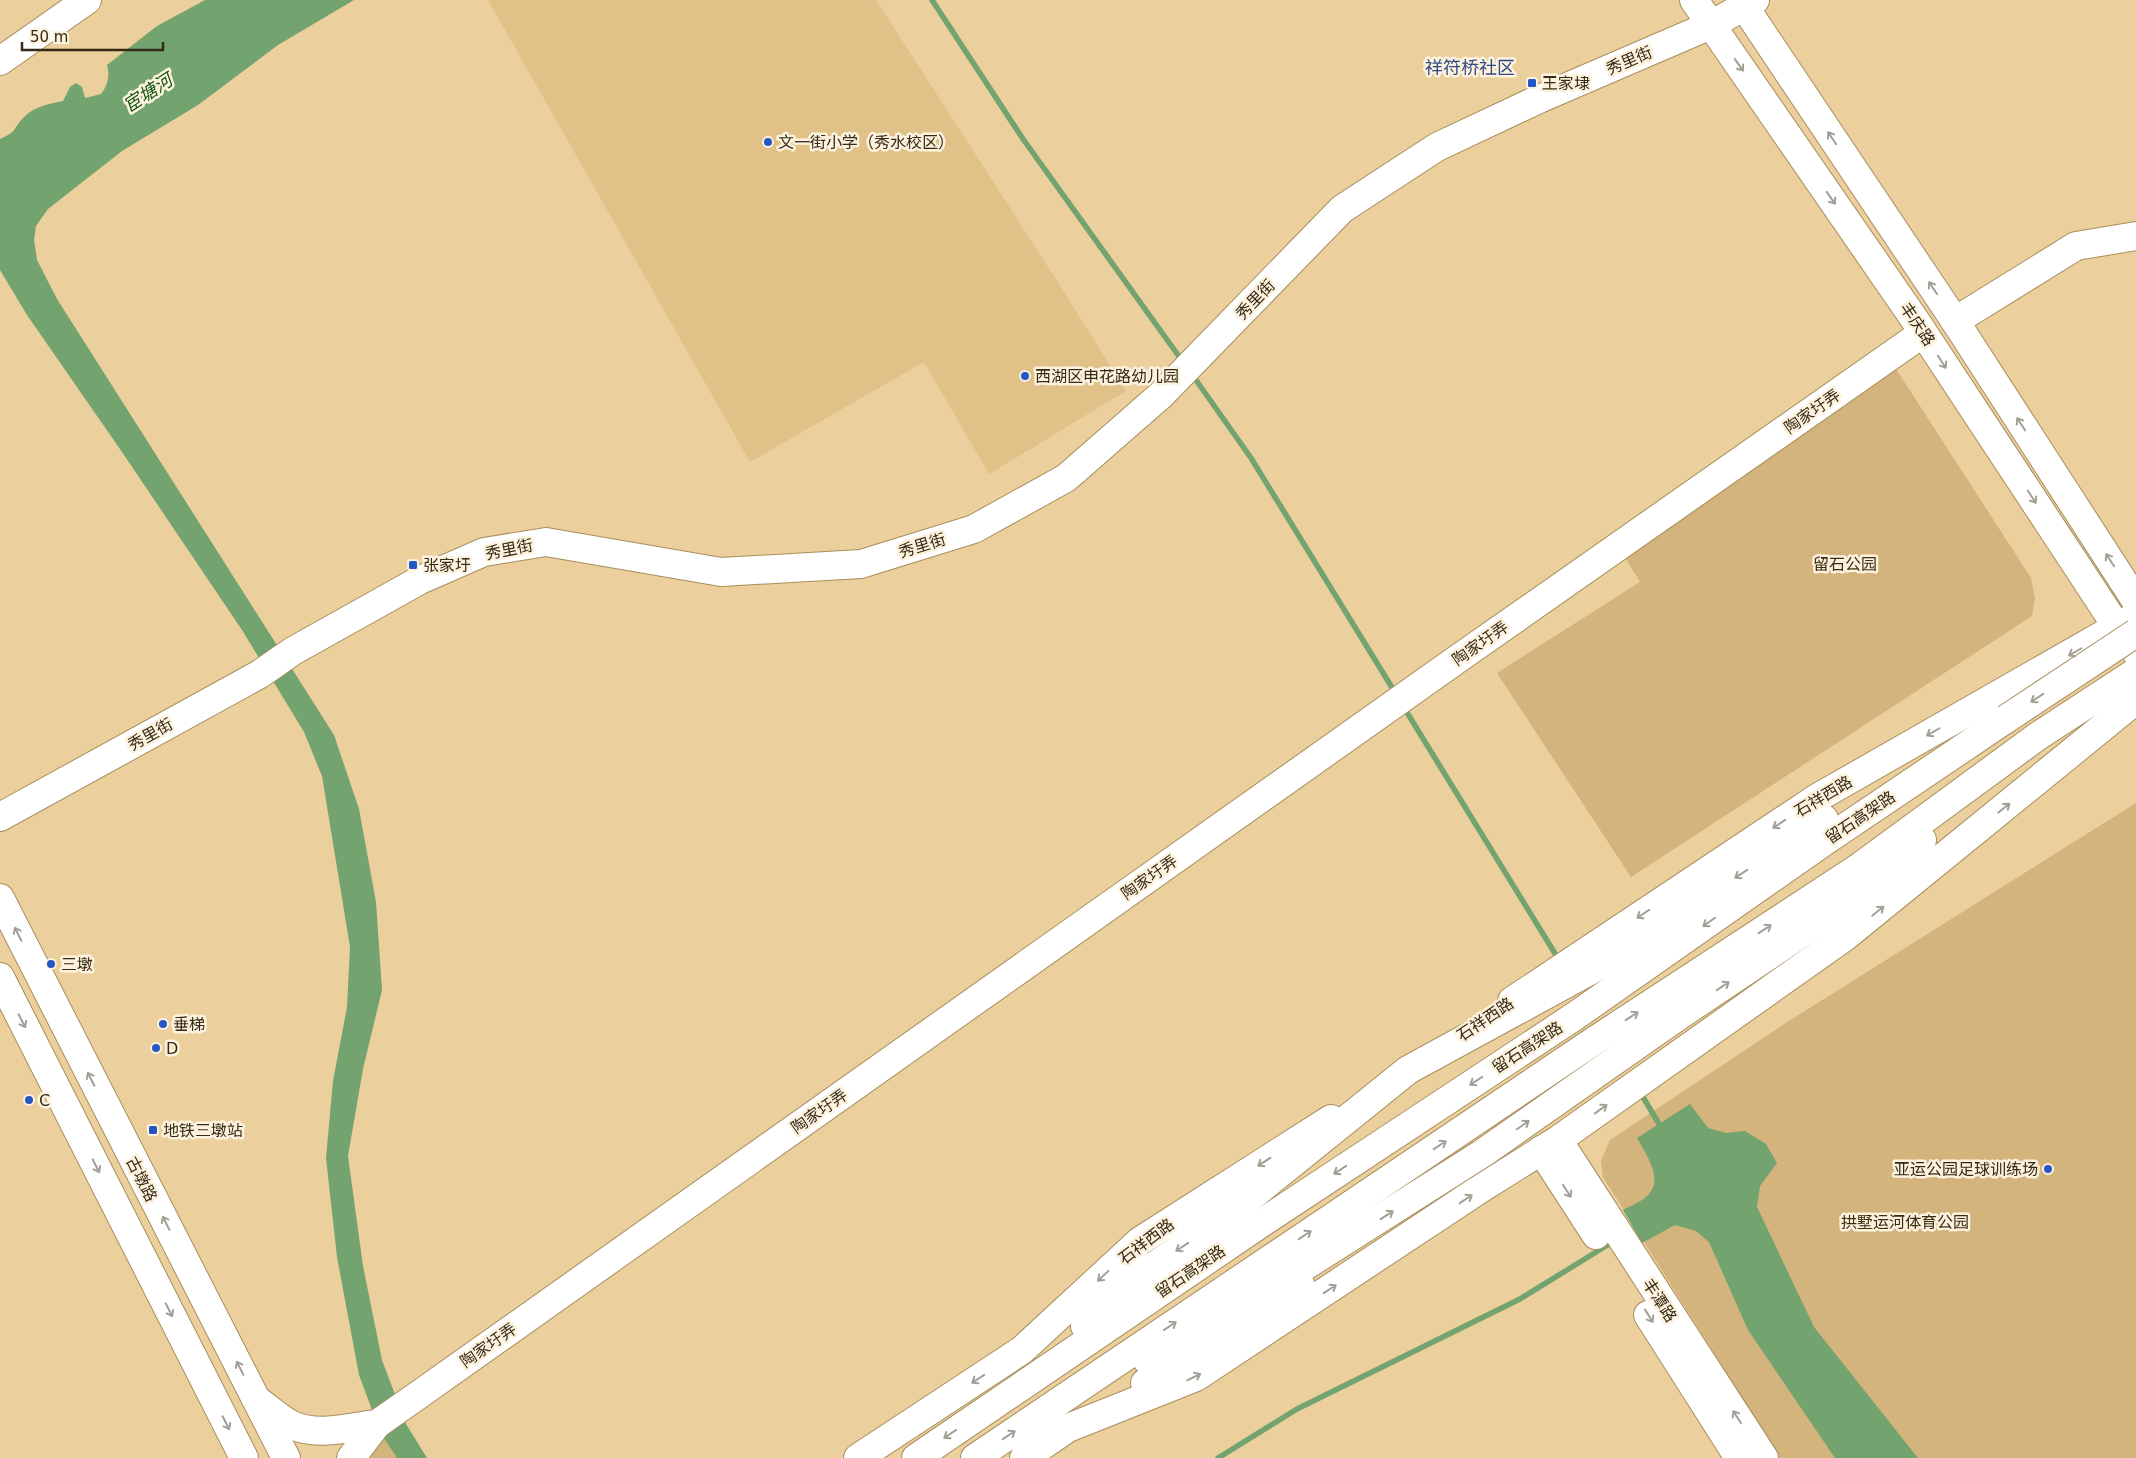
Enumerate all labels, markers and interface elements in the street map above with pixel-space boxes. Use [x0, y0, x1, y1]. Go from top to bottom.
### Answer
scale bar [22, 20, 164, 52]
text: 50 m [30, 28, 68, 46]
street label: 秀里街 [1603, 42, 1655, 79]
district label: 祥符桥社区 [1425, 57, 1515, 78]
one-way arrow [1734, 57, 1744, 71]
water label: 宦塘河 [119, 67, 179, 116]
place label: 王家埭 [1542, 74, 1590, 93]
marker: 王家埭 [1526, 77, 1538, 89]
one-way arrow [1827, 132, 1837, 146]
place label: 文一街小学（秀水校区） [778, 133, 954, 152]
marker: 文一街小学（秀水校区） [762, 136, 774, 148]
one-way arrow [1826, 191, 1836, 205]
street label: 秀里街 [1232, 275, 1279, 323]
one-way arrow [1927, 281, 1938, 295]
street label: 丰庆路 [1896, 299, 1939, 349]
one-way arrow [1937, 354, 1947, 368]
place label: 西湖区申花路幼儿园 [1035, 367, 1179, 386]
marker: 西湖区申花路幼儿园 [1019, 370, 1031, 382]
street label: 陶家圩弄 [1781, 385, 1844, 438]
one-way arrow [2016, 417, 2027, 431]
one-way arrow [2027, 490, 2037, 504]
street label: 秀里街 [896, 529, 948, 562]
street label: 秀里街 [484, 536, 534, 563]
one-way arrow [2104, 554, 2114, 568]
park label: 留石公园 [1813, 555, 1877, 574]
place label: 张家圩 [423, 556, 471, 575]
marker: 张家圩 [407, 559, 419, 571]
street label: 陶家圩弄 [1449, 617, 1512, 670]
one-way arrow [2068, 647, 2082, 657]
one-way arrow [2030, 693, 2044, 704]
street label: 秀里街 [125, 714, 176, 754]
one-way arrow [1926, 727, 1941, 737]
street label: 石祥西路 [1791, 772, 1856, 821]
street label: 留石高架路 [1822, 787, 1899, 848]
one-way arrow [1997, 802, 2010, 814]
one-way arrow [1772, 819, 1786, 829]
street label: 陶家圩弄 [1118, 851, 1181, 904]
one-way arrow [1734, 869, 1748, 879]
one-way arrow [1871, 905, 1884, 916]
one-way arrow [1637, 909, 1651, 919]
one-way arrow [1703, 917, 1717, 927]
one-way arrow [1758, 924, 1772, 934]
one-way arrow [13, 927, 22, 942]
place label: 三墩 [61, 955, 93, 974]
marker: 三墩 [45, 958, 57, 970]
one-way arrow [1716, 981, 1730, 991]
street label: 石祥西路 [1453, 994, 1517, 1045]
one-way arrow [1624, 1011, 1638, 1021]
one-way arrow [18, 1013, 27, 1028]
place label: 垂梯 [173, 1015, 205, 1034]
marker: 垂梯 [157, 1018, 169, 1030]
street label: 留石高架路 [1489, 1018, 1566, 1077]
place label: D [166, 1039, 178, 1058]
marker: D [150, 1042, 162, 1054]
one-way arrow [86, 1072, 95, 1087]
one-way arrow [1469, 1076, 1483, 1086]
street label: 陶家圩弄 [788, 1085, 851, 1138]
place label: C [39, 1091, 50, 1110]
marker: C [23, 1094, 35, 1106]
one-way arrow [1594, 1104, 1608, 1114]
one-way arrow [1515, 1120, 1529, 1130]
place label: 地铁三墩站 [163, 1121, 243, 1140]
marker: 地铁三墩站 [147, 1124, 159, 1136]
one-way arrow [1433, 1139, 1447, 1150]
street label: 古墩路 [122, 1154, 161, 1205]
one-way arrow [91, 1158, 101, 1173]
one-way arrow [1257, 1158, 1271, 1168]
place label: 亚运公园足球训练场 [1894, 1160, 2038, 1179]
marker: 亚运公园足球训练场 [2042, 1163, 2054, 1175]
one-way arrow [1334, 1166, 1348, 1176]
one-way arrow [1562, 1184, 1573, 1198]
one-way arrow [1458, 1194, 1472, 1204]
one-way arrow [1380, 1209, 1394, 1220]
park label: 拱墅运河体育公园 [1841, 1213, 1969, 1232]
street label: 石祥西路 [1115, 1215, 1178, 1268]
one-way arrow [161, 1216, 171, 1231]
one-way arrow [1298, 1230, 1312, 1240]
street label: 留石高架路 [1152, 1241, 1229, 1302]
one-way arrow [1175, 1242, 1189, 1252]
one-way arrow [1096, 1270, 1109, 1282]
street label: 丰潭路 [1639, 1275, 1681, 1326]
one-way arrow [1323, 1283, 1337, 1294]
one-way arrow [164, 1303, 174, 1318]
one-way arrow [1643, 1309, 1654, 1323]
street label: 陶家圩弄 [457, 1319, 520, 1372]
one-way arrow [1163, 1321, 1177, 1331]
one-way arrow [235, 1361, 244, 1376]
one-way arrow [1186, 1372, 1201, 1381]
one-way arrow [971, 1374, 985, 1384]
one-way arrow [1732, 1411, 1742, 1425]
one-way arrow [221, 1415, 231, 1430]
one-way arrow [944, 1430, 958, 1440]
one-way arrow [1002, 1430, 1016, 1440]

